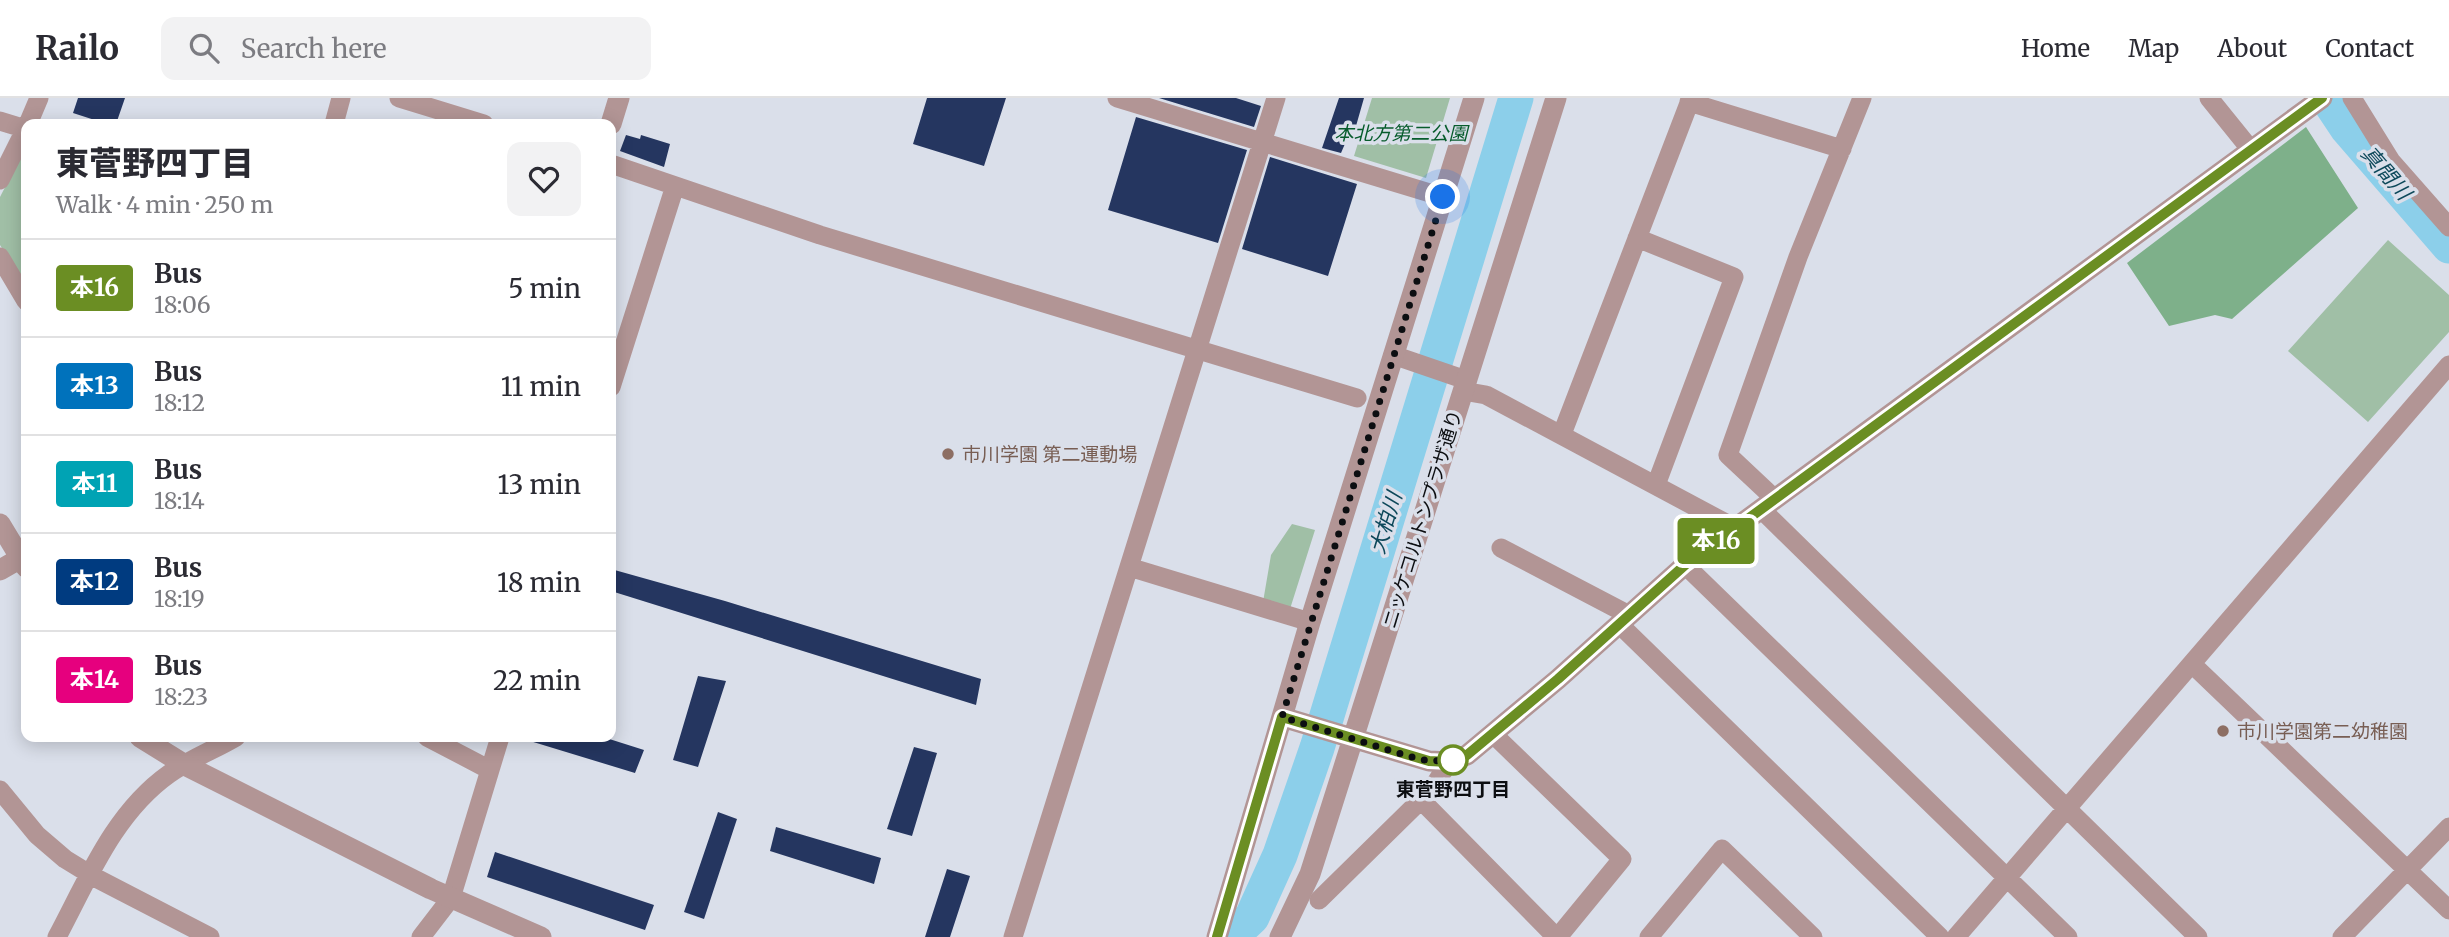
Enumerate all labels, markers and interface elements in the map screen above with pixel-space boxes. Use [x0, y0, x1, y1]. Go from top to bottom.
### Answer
search box [161, 17, 651, 80]
text: Railo [35, 28, 119, 69]
icon: search [185, 29, 223, 67]
text: Search here [241, 32, 387, 65]
text: Home [2021, 33, 2090, 64]
text: Map [2128, 33, 2179, 64]
text: About [2217, 33, 2287, 64]
text: Contact [2325, 33, 2414, 64]
park label: 本北方第二公園 [1334, 121, 1470, 145]
water label: 真間川 [2356, 140, 2419, 207]
button: heart [507, 142, 581, 216]
text: 東菅野四丁目 [56, 143, 254, 184]
your location [1425, 179, 1460, 214]
text: Walk · 4 min · 250 m [56, 190, 273, 219]
text: Bus [154, 257, 202, 290]
text: 本16 [70, 272, 119, 303]
text: 5 min [508, 272, 581, 305]
text: 18:06 [154, 290, 211, 319]
text: Bus [154, 355, 202, 388]
text: 本13 [70, 370, 119, 401]
text: 11 min [501, 370, 581, 403]
text: 18:12 [154, 388, 205, 417]
street label: ニッケコルトンプラザ通り [1377, 407, 1467, 631]
place label: 市川学園 第二運動場 [962, 442, 1138, 466]
marker: 市川学園 第二運動場 [940, 446, 956, 462]
text: Bus [154, 453, 202, 486]
text: 本11 [72, 468, 117, 499]
text: 13 min [497, 468, 581, 501]
text: 18:14 [154, 486, 205, 515]
water label: 大柏川 [1363, 487, 1408, 557]
line badge: 本16 [1676, 518, 1756, 564]
text: 本16 [1692, 525, 1740, 556]
text: Bus [154, 551, 202, 584]
text: 本12 [70, 566, 119, 597]
text: 18 min [497, 566, 581, 599]
text: 18:19 [154, 584, 205, 613]
text: Bus [154, 649, 202, 682]
text: 本14 [70, 664, 119, 695]
text: 22 min [493, 664, 581, 697]
text: 18:23 [154, 682, 208, 711]
place label: 市川学園第二幼稚園 [2237, 719, 2408, 743]
marker: 市川学園第二幼稚園 [2215, 723, 2231, 739]
marker: 東菅野四丁目 [1438, 745, 1468, 775]
place label: 東菅野四丁目 [1396, 777, 1510, 801]

